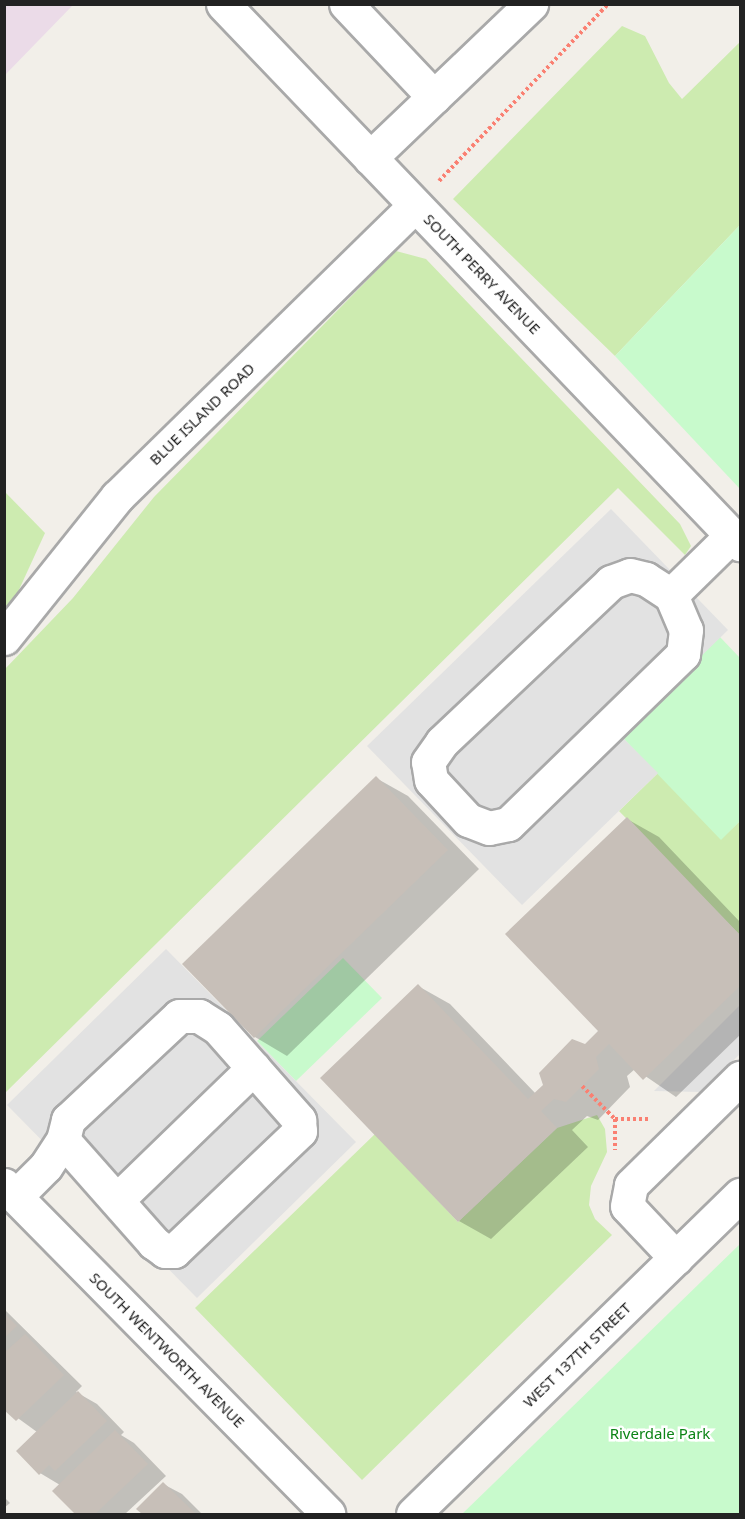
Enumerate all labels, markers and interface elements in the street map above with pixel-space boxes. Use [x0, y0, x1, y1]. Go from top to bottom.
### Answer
street label: SOUTH PERRY AVENUE [420, 210, 544, 338]
street label: BLUE ISLAND ROAD [146, 359, 258, 469]
street label: SOUTH WENTWORTH AVENUE [86, 1269, 248, 1431]
street label: WEST 137TH STREET [519, 1299, 635, 1411]
park label: Riverdale Park [610, 1425, 710, 1443]

